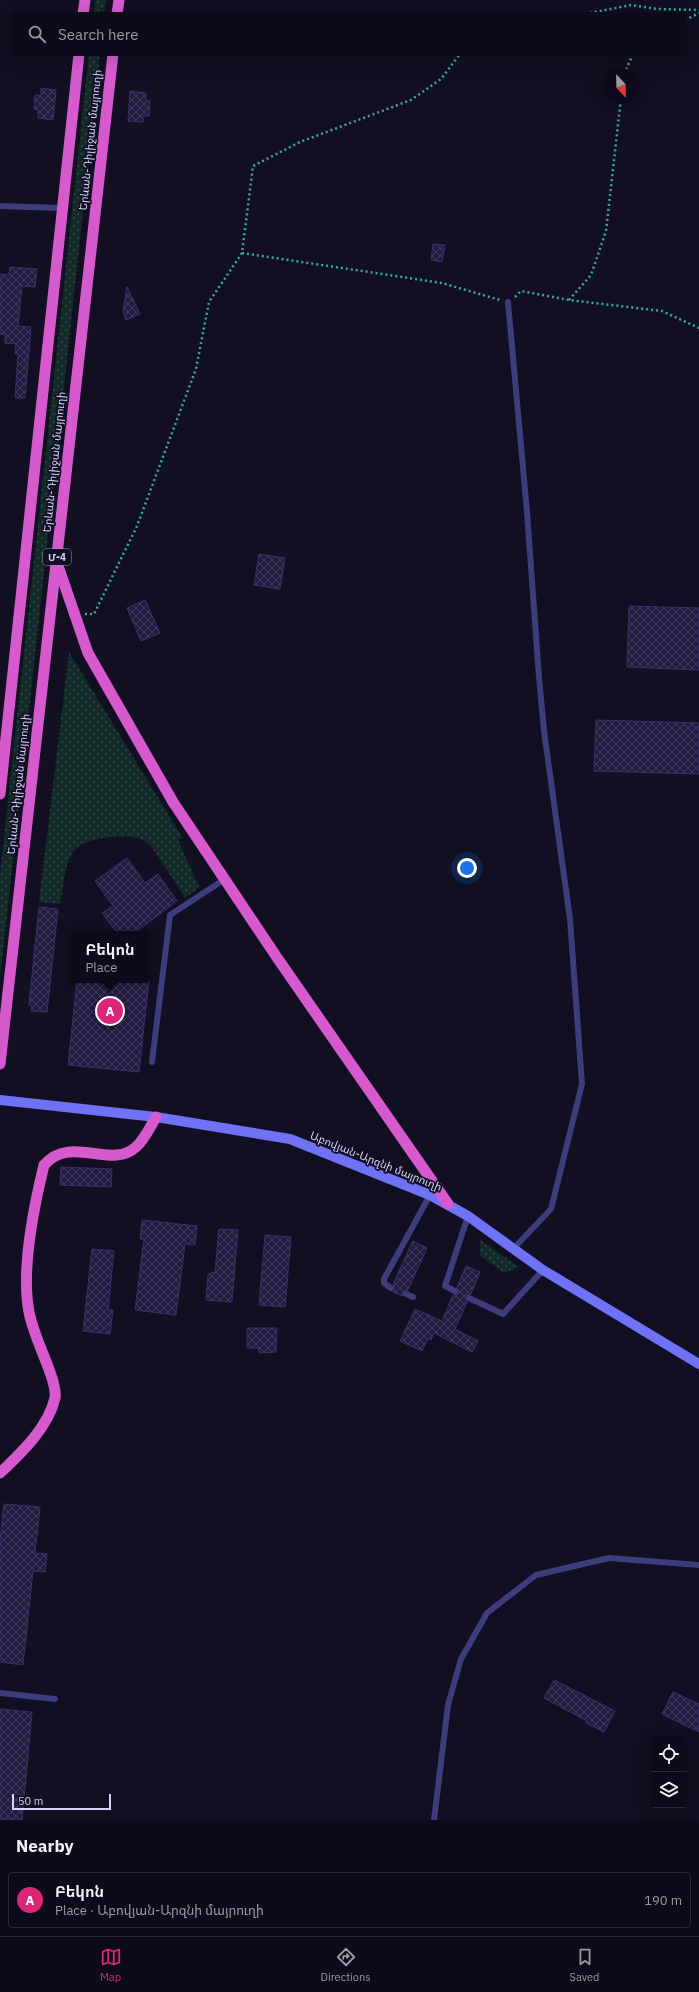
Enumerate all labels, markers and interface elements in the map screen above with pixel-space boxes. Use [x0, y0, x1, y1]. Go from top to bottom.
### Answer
search box [12, 12, 687, 56]
icon: search [26, 23, 48, 45]
text: Search here [58, 25, 138, 44]
north arrow [603, 68, 639, 104]
street label: Երևան-Դիլիջան մայրուղի [76, 69, 104, 211]
street label: Երևան-Դիլիջան մայրուղի [40, 391, 68, 533]
road number: Մ-4 [43, 549, 71, 565]
street label: Երևան-Դիլիջան մայրուղի [4, 713, 32, 855]
your location [457, 858, 477, 878]
popup [71, 931, 149, 983]
text: Բեկոն [85, 940, 135, 959]
text: Place [85, 959, 117, 976]
pin: A [97, 996, 123, 1026]
street label: Աբովյան-Արզնի մայրուղի [308, 1128, 444, 1194]
map controls [651, 1736, 687, 1808]
button: locate [651, 1736, 687, 1772]
button: layers [651, 1772, 687, 1808]
scale bar [12, 1792, 111, 1811]
text: 50 m [18, 1794, 43, 1808]
text: Nearby [16, 1835, 74, 1857]
text: Բեկոն [55, 1882, 104, 1901]
text: A [26, 1892, 34, 1909]
text: 190 m [644, 1892, 682, 1909]
text: Place · Աբովյան-Արզնի մայրուղի [55, 1902, 264, 1919]
tab: Map [100, 1946, 122, 1984]
tab: Directions [321, 1946, 371, 1984]
tab: Saved [570, 1946, 599, 1984]

